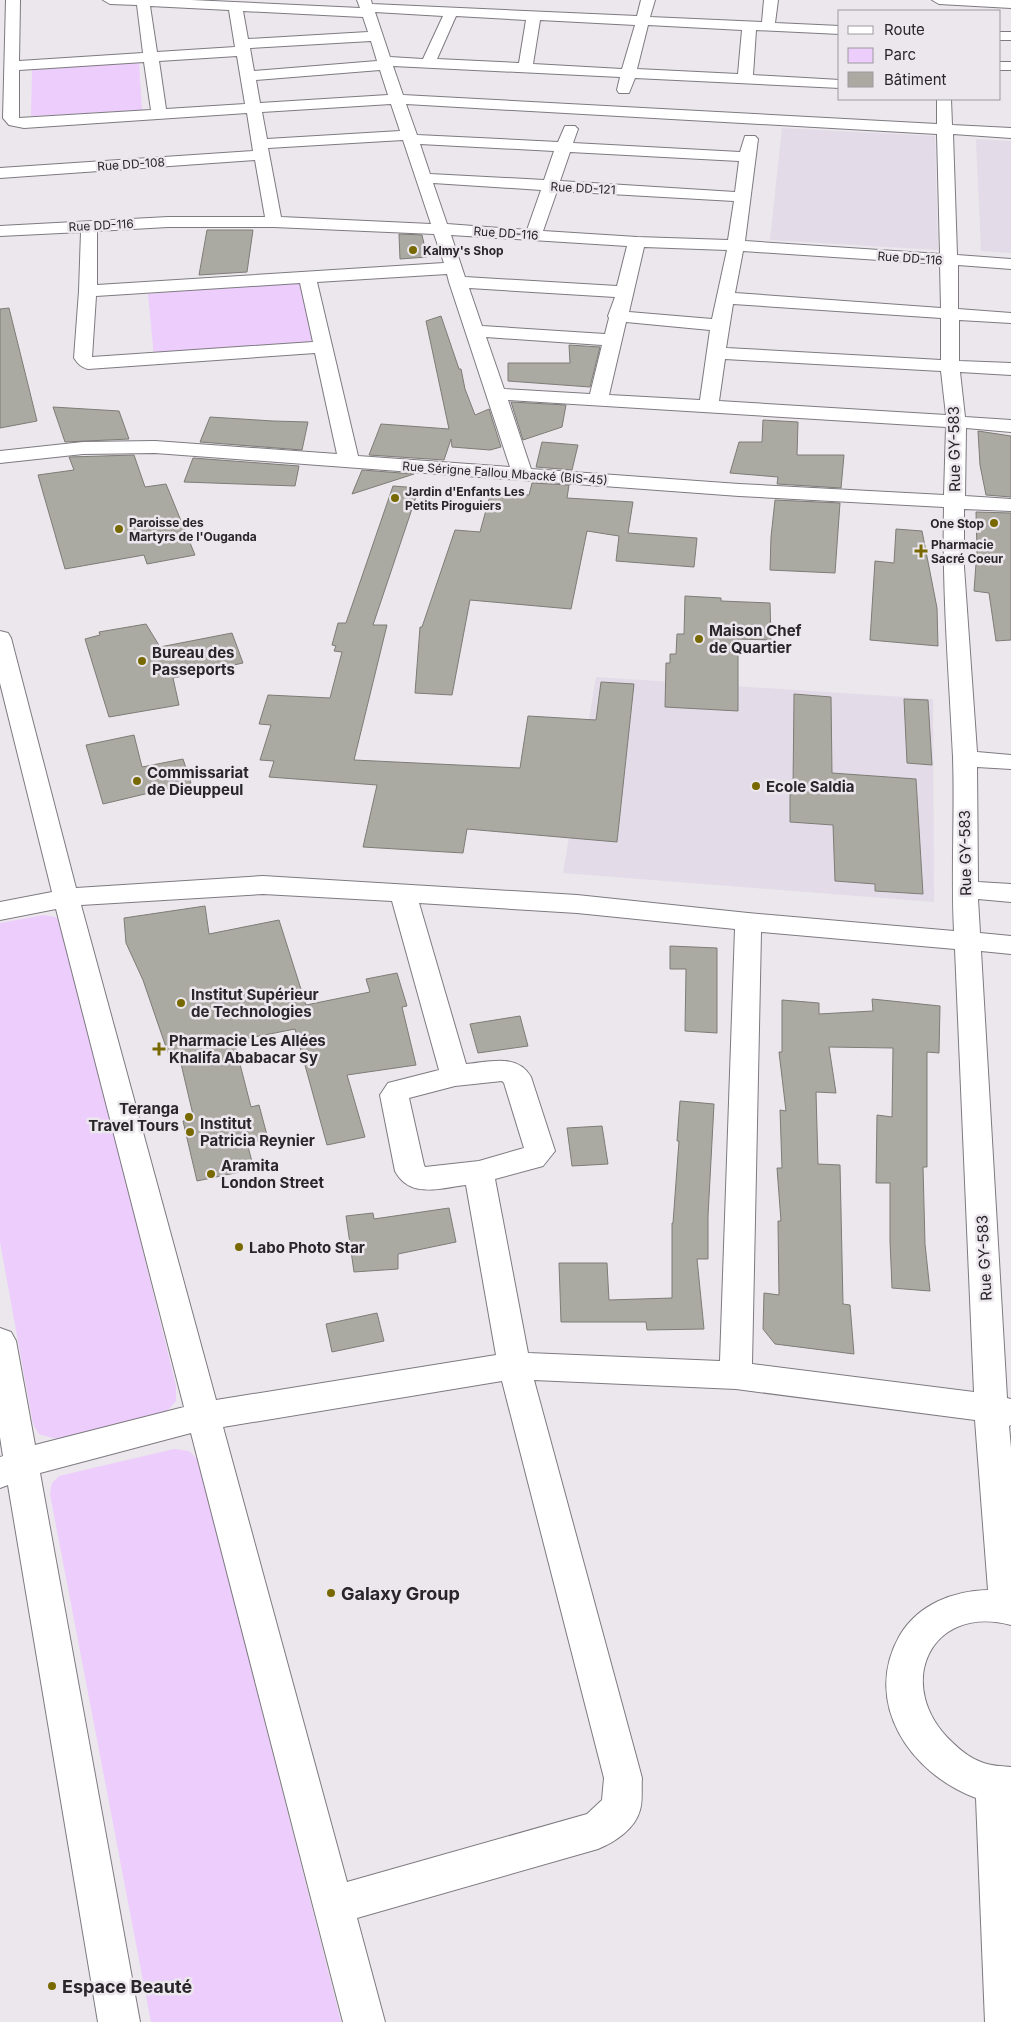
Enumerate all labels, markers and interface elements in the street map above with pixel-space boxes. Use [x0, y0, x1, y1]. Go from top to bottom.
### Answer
legend [838, 10, 1001, 100]
text: Route [884, 20, 925, 39]
text: Parc [884, 45, 916, 64]
text: Bâtiment [884, 70, 947, 89]
street label: Rue DD-108 [97, 154, 165, 174]
street label: Rue DD-121 [550, 179, 616, 197]
street label: Rue DD-116 [68, 216, 134, 234]
street label: Rue DD-116 [473, 223, 539, 243]
place label: Kalmy's Shop [423, 243, 504, 258]
marker: Kalmy's Shop [407, 244, 419, 256]
street label: Rue DD-116 [877, 248, 943, 268]
street label: Rue GY-583 [944, 406, 964, 492]
street label: Rue Sérigne Fallou Mbacké (BIS-45) [402, 458, 608, 488]
place label: Jardin d'Enfants Les Petits Piroguiers [405, 484, 525, 513]
marker: Jardin d'Enfants Les Petits Piroguiers [389, 492, 401, 504]
place label: Paroisse des Martyrs de l'Ouganda [129, 515, 257, 544]
place label: One Stop [930, 516, 984, 531]
marker: One Stop [988, 517, 1000, 529]
marker: Paroisse des Martyrs de l'Ouganda [113, 523, 125, 535]
place label: Pharmacie Sacré Coeur [931, 537, 1003, 566]
marker: Pharmacie Sacré Coeur [915, 545, 927, 557]
place label: Maison Chef de Quartier [709, 621, 802, 657]
marker: Maison Chef de Quartier [693, 633, 705, 645]
place label: Bureau des Passeports [152, 643, 235, 679]
marker: Bureau des Passeports [136, 655, 148, 667]
place label: Commissariat de Dieuppeul [147, 763, 249, 799]
marker: Commissariat de Dieuppeul [131, 775, 143, 787]
place label: Ecole Saldia [766, 777, 855, 796]
marker: Ecole Saldia [750, 780, 762, 792]
street label: Rue GY-583 [955, 810, 975, 896]
place label: Institut Supérieur de Technologies [191, 985, 319, 1021]
marker: Institut Supérieur de Technologies [175, 997, 187, 1009]
place label: Pharmacie Les Allées Khalifa Ababacar Sy [169, 1031, 326, 1067]
marker: Pharmacie Les Allées Khalifa Ababacar Sy [153, 1043, 165, 1055]
place label: Teranga Travel Tours [88, 1099, 179, 1135]
marker: Teranga Travel Tours [183, 1111, 195, 1123]
place label: Institut Patricia Reynier [200, 1114, 315, 1150]
marker: Institut Patricia Reynier [184, 1126, 196, 1138]
place label: Aramita London Street [221, 1156, 324, 1192]
marker: Aramita London Street [205, 1168, 217, 1180]
street label: Rue GY-583 [972, 1215, 996, 1301]
place label: Labo Photo Star [249, 1238, 365, 1257]
marker: Labo Photo Star [233, 1241, 245, 1253]
place label: Galaxy Group [341, 1583, 460, 1604]
marker: Galaxy Group [325, 1587, 337, 1599]
place label: Espace Beauté [62, 1976, 192, 1997]
marker: Espace Beauté [46, 1980, 58, 1992]

